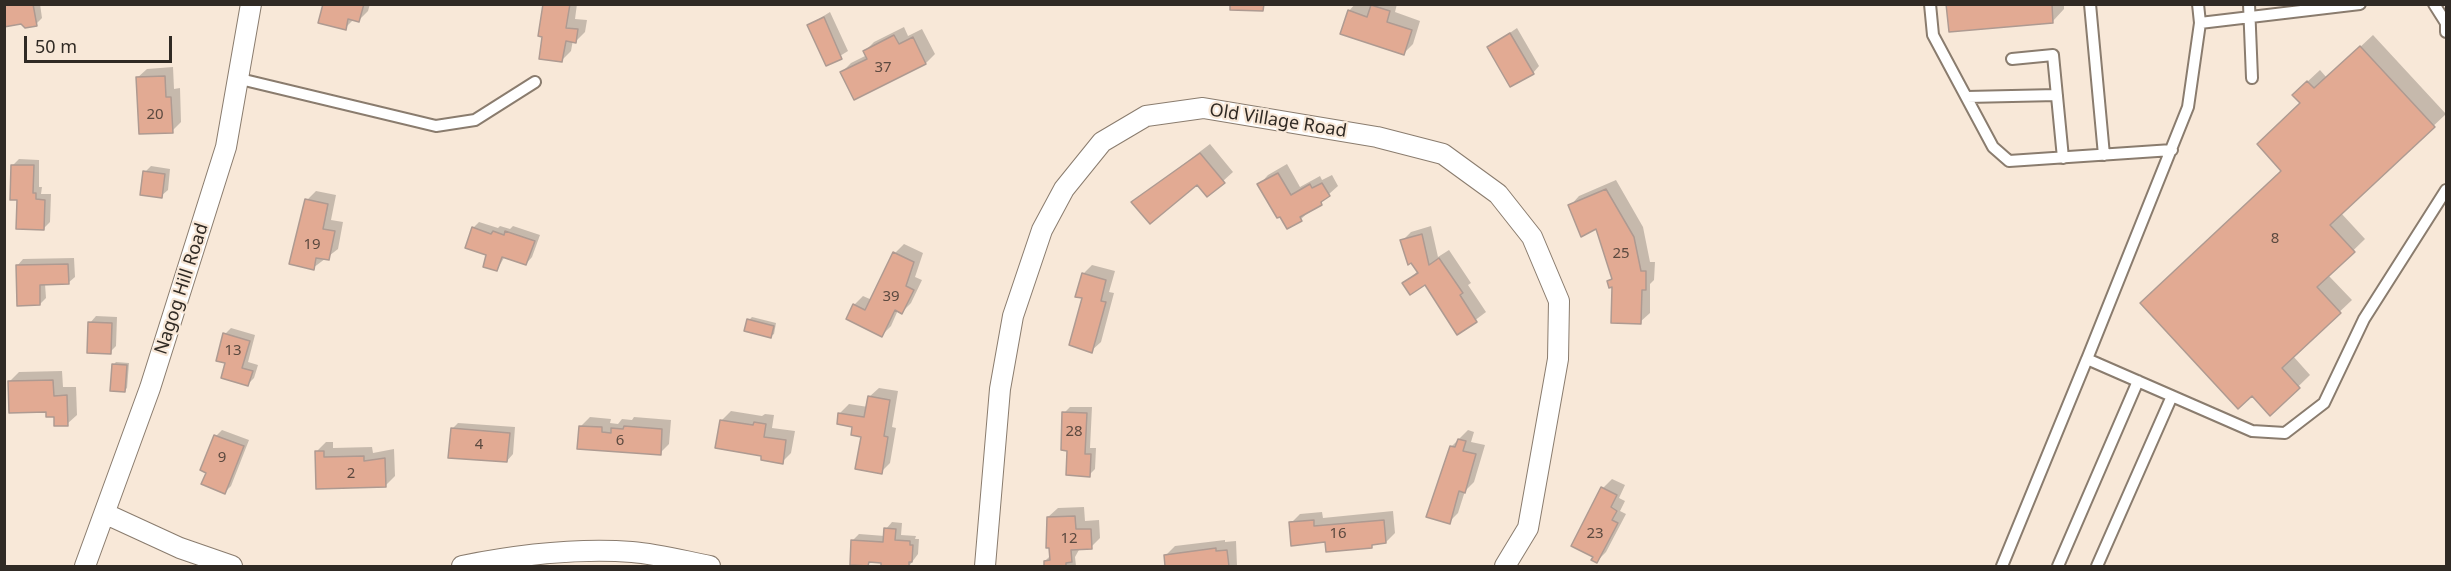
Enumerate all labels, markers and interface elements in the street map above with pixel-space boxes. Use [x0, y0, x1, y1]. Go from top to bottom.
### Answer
scale bar [27, 24, 176, 62]
text: 50 m [35, 34, 77, 58]
house number: 37 [874, 59, 892, 77]
street label: Old Village Road [1208, 100, 1348, 142]
house number: 20 [146, 106, 164, 124]
street label: Nagog Hill Road [151, 221, 213, 357]
house number: 8 [2271, 230, 2279, 248]
house number: 19 [303, 236, 321, 254]
house number: 25 [1612, 245, 1630, 263]
house number: 39 [882, 288, 900, 306]
house number: 13 [224, 342, 242, 360]
house number: 28 [1065, 423, 1083, 441]
house number: 6 [616, 432, 624, 450]
house number: 4 [475, 436, 483, 454]
house number: 9 [218, 449, 226, 467]
house number: 2 [347, 465, 355, 483]
house number: 16 [1329, 525, 1347, 543]
house number: 23 [1586, 525, 1604, 543]
house number: 12 [1060, 530, 1078, 548]

